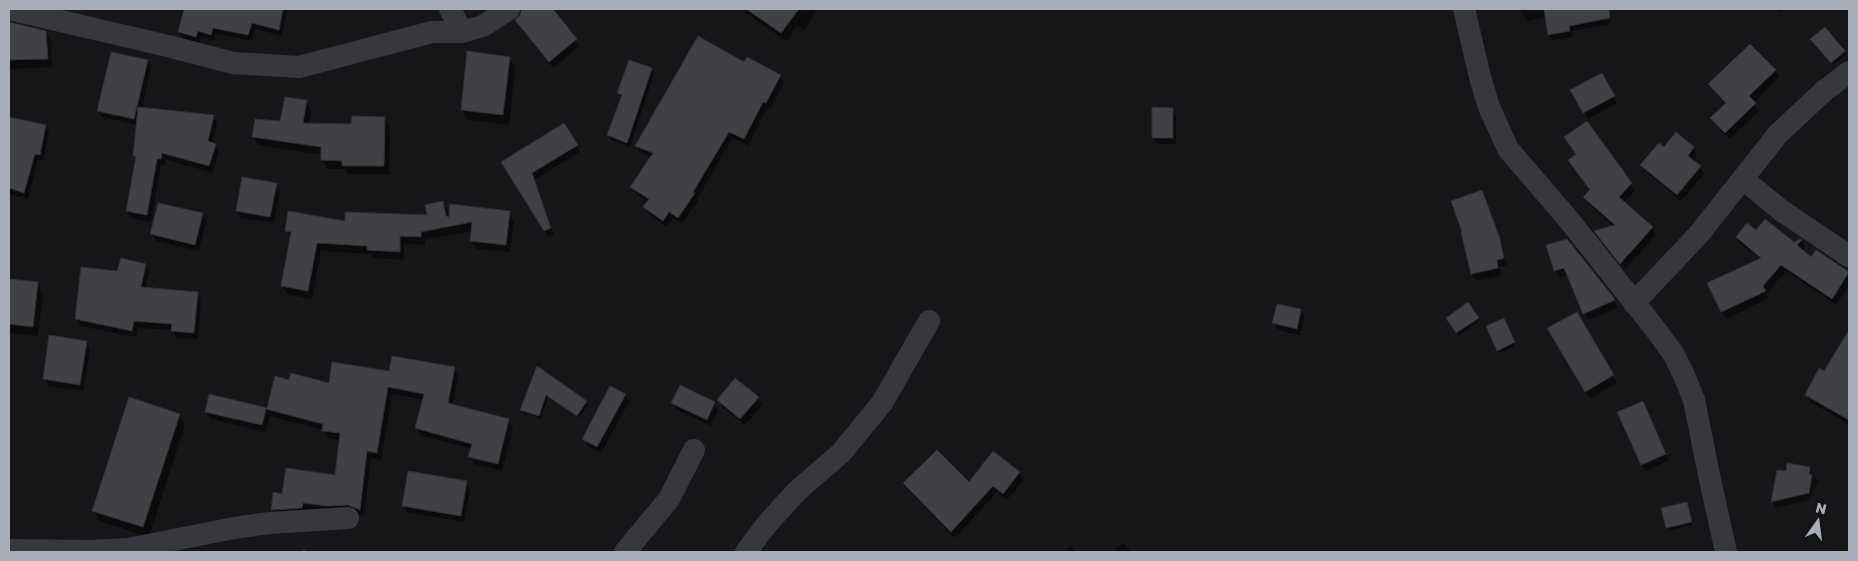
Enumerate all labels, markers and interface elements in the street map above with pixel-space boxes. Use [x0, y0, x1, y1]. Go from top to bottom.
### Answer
north arrow [1793, 496, 1843, 546]
text: N [1814, 498, 1828, 517]

